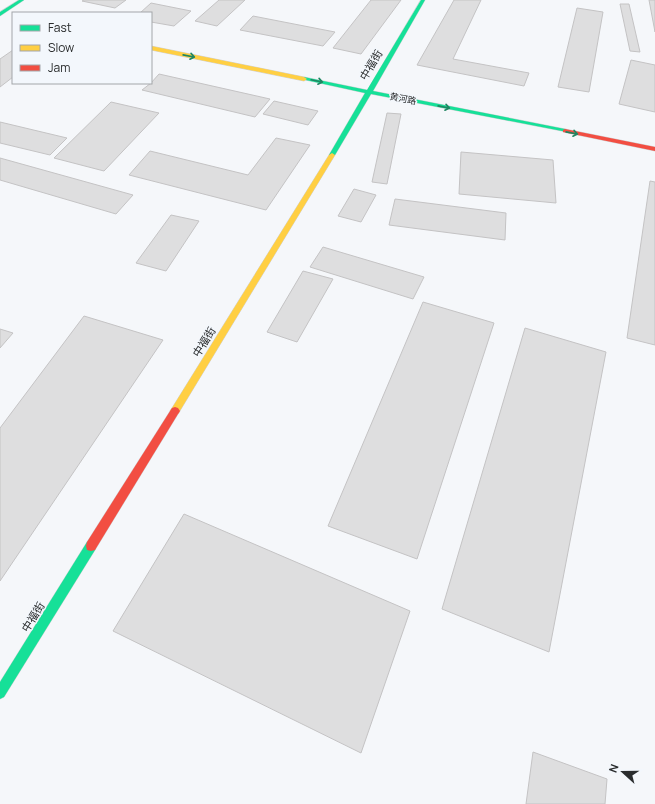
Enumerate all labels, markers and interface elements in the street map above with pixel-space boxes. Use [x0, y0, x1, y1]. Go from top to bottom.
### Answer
legend [12, 12, 152, 84]
text: Fast [48, 19, 72, 36]
text: Slow [48, 39, 74, 56]
street label: 中福街 [356, 47, 385, 83]
one-way arrow [182, 52, 195, 60]
text: Jam [48, 59, 70, 76]
one-way arrow [310, 78, 323, 86]
street label: 黄河路 [389, 90, 418, 107]
one-way arrow [437, 104, 450, 112]
one-way arrow [565, 129, 578, 137]
street label: 中福街 [188, 324, 219, 360]
street label: 中福街 [17, 599, 48, 635]
north arrow [603, 752, 643, 792]
text: N [605, 762, 622, 775]

